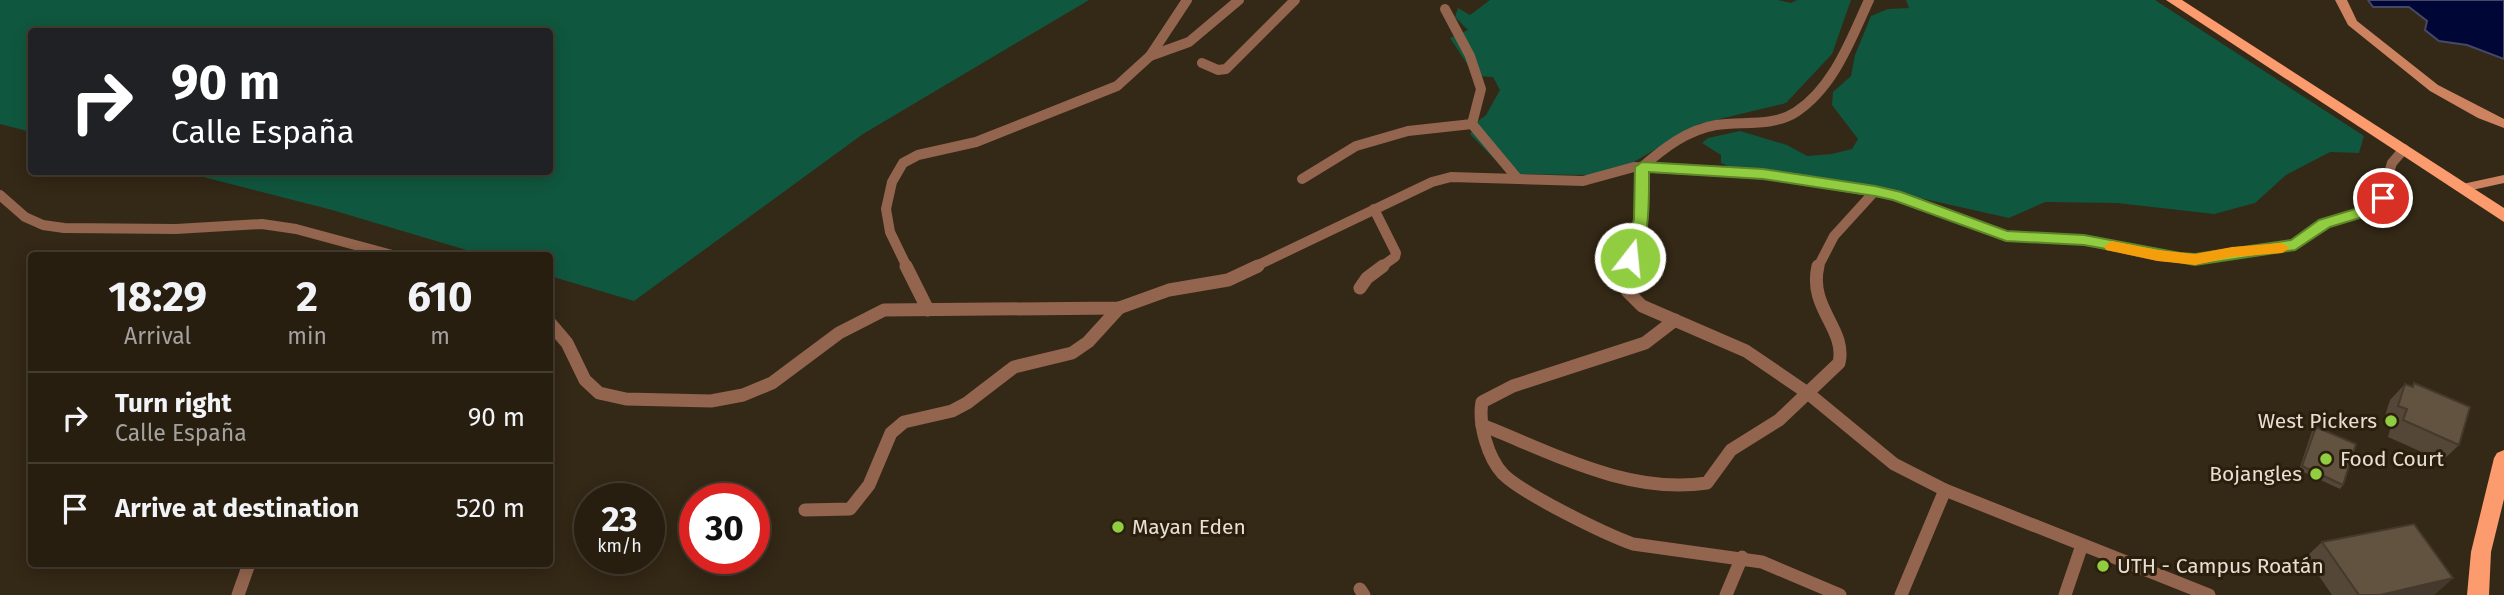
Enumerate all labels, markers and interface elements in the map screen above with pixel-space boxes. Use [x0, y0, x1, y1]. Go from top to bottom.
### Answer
text: 90 m [171, 53, 280, 112]
icon: right [56, 56, 147, 147]
text: Calle España [171, 113, 354, 151]
pin [2353, 168, 2413, 228]
icon: arrive [2364, 179, 2402, 217]
position arrow [1593, 221, 1667, 295]
text: 18:29 [108, 272, 207, 322]
text: 2 [296, 272, 318, 322]
text: 610 [407, 272, 473, 322]
text: Arrival [124, 322, 191, 350]
text: min [287, 322, 327, 350]
text: m [430, 322, 450, 350]
text: Turn right [115, 388, 232, 419]
icon: right [56, 399, 94, 437]
text: 90 m [468, 402, 525, 433]
place label: West Pickers [2258, 408, 2377, 434]
marker: West Pickers [2383, 413, 2399, 429]
text: Calle España [115, 419, 247, 447]
place label: Food Court [2340, 446, 2444, 472]
marker: Food Court [2318, 451, 2334, 467]
place label: Bojangles [2209, 461, 2302, 487]
marker: Bojangles [2308, 466, 2324, 482]
speed limit sign: 30 [679, 483, 770, 574]
icon: arrive [56, 490, 94, 528]
text: Arrive at destination [115, 493, 359, 524]
text: 520 m [456, 493, 525, 524]
text: 23 [601, 498, 638, 540]
place label: Mayan Eden [1132, 514, 1246, 540]
marker: Mayan Eden [1110, 519, 1126, 535]
text: km/h [597, 535, 642, 557]
place label: UTH - Campus Roatán [2117, 553, 2324, 579]
marker: UTH - Campus Roatán [2095, 558, 2111, 574]

